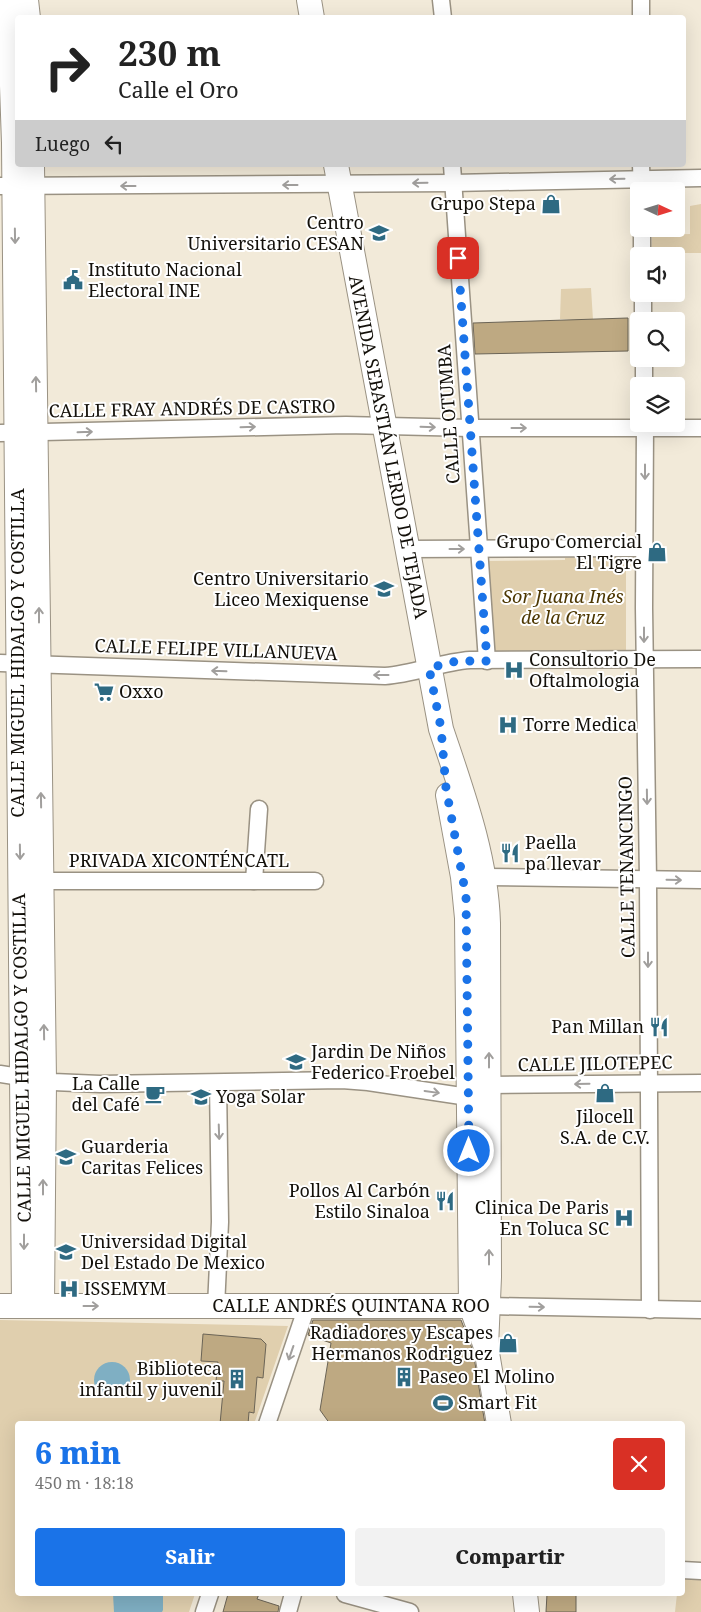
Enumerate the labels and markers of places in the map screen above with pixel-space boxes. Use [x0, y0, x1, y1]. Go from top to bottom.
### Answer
place label: Grupo Stepa [430, 191, 536, 215]
shop icon: Grupo Stepa [540, 193, 562, 215]
place label: Centro Universitario CESAN [187, 210, 364, 255]
school or university icon: Centro Universitario CESAN [368, 222, 390, 244]
pin [437, 237, 479, 279]
place label: Instituto Nacional Electoral INE [88, 257, 242, 302]
public building icon: Instituto Nacional Electoral INE [62, 269, 84, 291]
place label: Grupo Comercial El Tigre [496, 529, 642, 574]
shop icon: Grupo Comercial El Tigre [646, 541, 668, 563]
place label: Centro Universitario Liceo Mexiquense [193, 566, 369, 611]
school or university icon: Centro Universitario Liceo Mexiquense [373, 578, 395, 600]
place label: Consultorio De Oftalmologia [529, 647, 656, 692]
hospital icon: Consultorio De Oftalmologia [503, 659, 525, 681]
place label: Oxxo [119, 679, 164, 703]
supermarket icon: Oxxo [93, 681, 115, 703]
place label: Torre Medica [523, 712, 637, 736]
hospital icon: Torre Medica [497, 714, 519, 736]
place label: Paella pa´llevar [525, 830, 601, 875]
restaurant icon: Paella pa´llevar [499, 842, 521, 864]
place label: Pan Millan [551, 1014, 644, 1038]
restaurant icon: Pan Millan [648, 1016, 670, 1038]
place label: Jardin De Niños Federico Froebel [310, 1039, 455, 1084]
school or university icon: Jardin De Niños Federico Froebel [285, 1051, 307, 1073]
place label: La Calle del Café [72, 1071, 140, 1116]
shop icon: Jilocell S.A. de C.V. [594, 1082, 616, 1104]
cafe icon: La Calle del Café [144, 1083, 166, 1105]
place label: Yoga Solar [215, 1084, 306, 1108]
school or university icon: Yoga Solar [190, 1086, 212, 1108]
place label: Jilocell S.A. de C.V. [560, 1104, 650, 1149]
place label: Guarderia Caritas Felices [81, 1134, 203, 1179]
school or university icon: Guarderia Caritas Felices [55, 1146, 77, 1168]
place label: Pollos Al Carbón Estilo Sinaloa [289, 1178, 430, 1223]
restaurant icon: Pollos Al Carbón Estilo Sinaloa [434, 1190, 456, 1212]
place label: Clinica De Paris En Toluca SC [475, 1195, 609, 1240]
hospital icon: Clinica De Paris En Toluca SC [613, 1207, 635, 1229]
place label: Universidad Digital Del Estado De Mexico [81, 1229, 265, 1274]
school or university icon: Universidad Digital Del Estado De Mexico [55, 1241, 77, 1263]
place label: ISSEMYM [84, 1276, 167, 1300]
hospital icon: ISSEMYM [58, 1278, 80, 1300]
place label: Radiadores y Escapes Hermanos Rodriguez [310, 1320, 493, 1365]
shop icon: Radiadores y Escapes Hermanos Rodriguez [497, 1332, 519, 1354]
place label: Biblioteca infantil y juvenil [79, 1356, 222, 1401]
place label: Paseo El Molino [419, 1364, 555, 1388]
building icon: Paseo El Molino [393, 1366, 415, 1388]
building icon: Biblioteca infantil y juvenil [226, 1368, 248, 1390]
place label: Smart Fit [458, 1390, 537, 1414]
sports icon: Smart Fit [432, 1392, 454, 1414]

